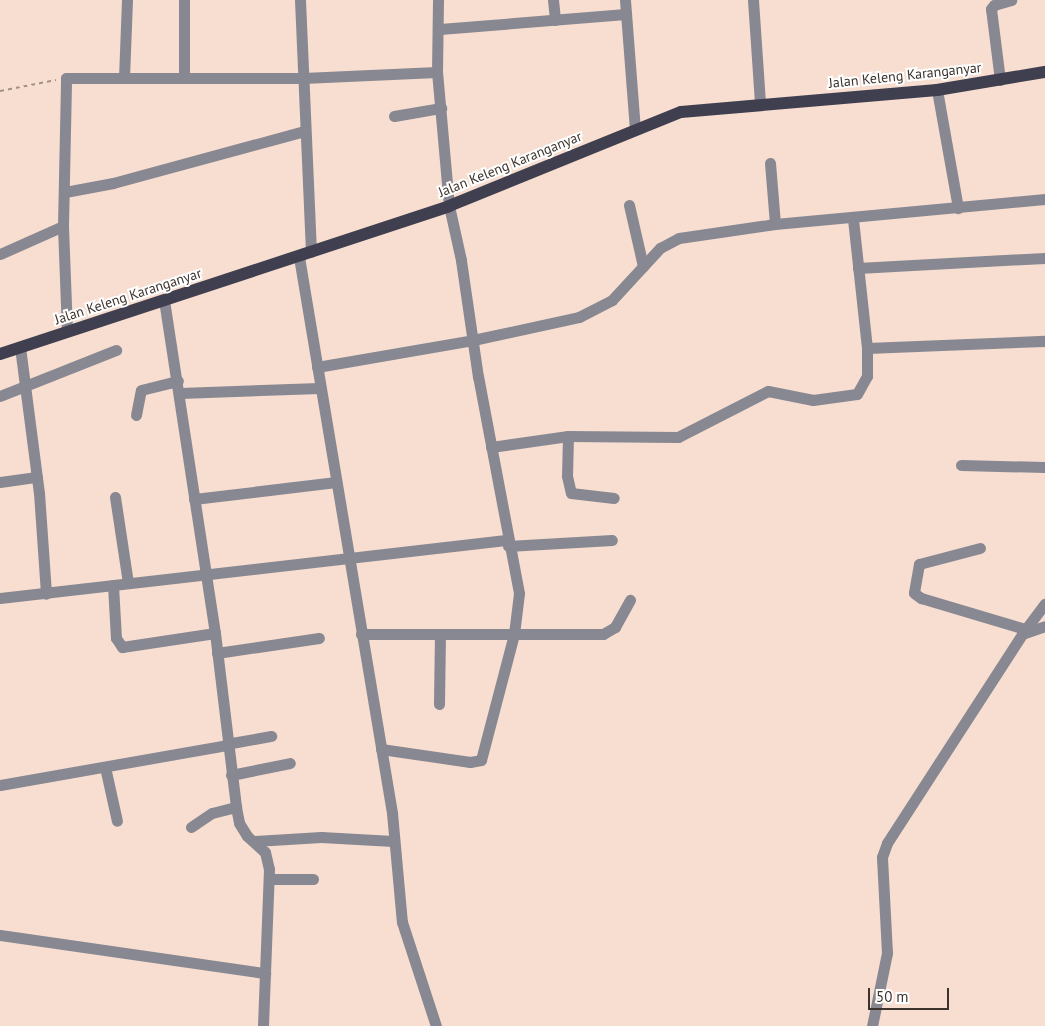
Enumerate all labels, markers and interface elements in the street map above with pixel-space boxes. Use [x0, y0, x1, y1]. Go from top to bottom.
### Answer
street label: Jalan Keleng Karanganyar [828, 59, 982, 91]
street label: Jalan Keleng Karanganyar [436, 127, 584, 201]
street label: Jalan Keleng Karanganyar [52, 264, 204, 328]
scale bar [870, 978, 951, 1010]
text: 50 m [876, 987, 909, 1006]

